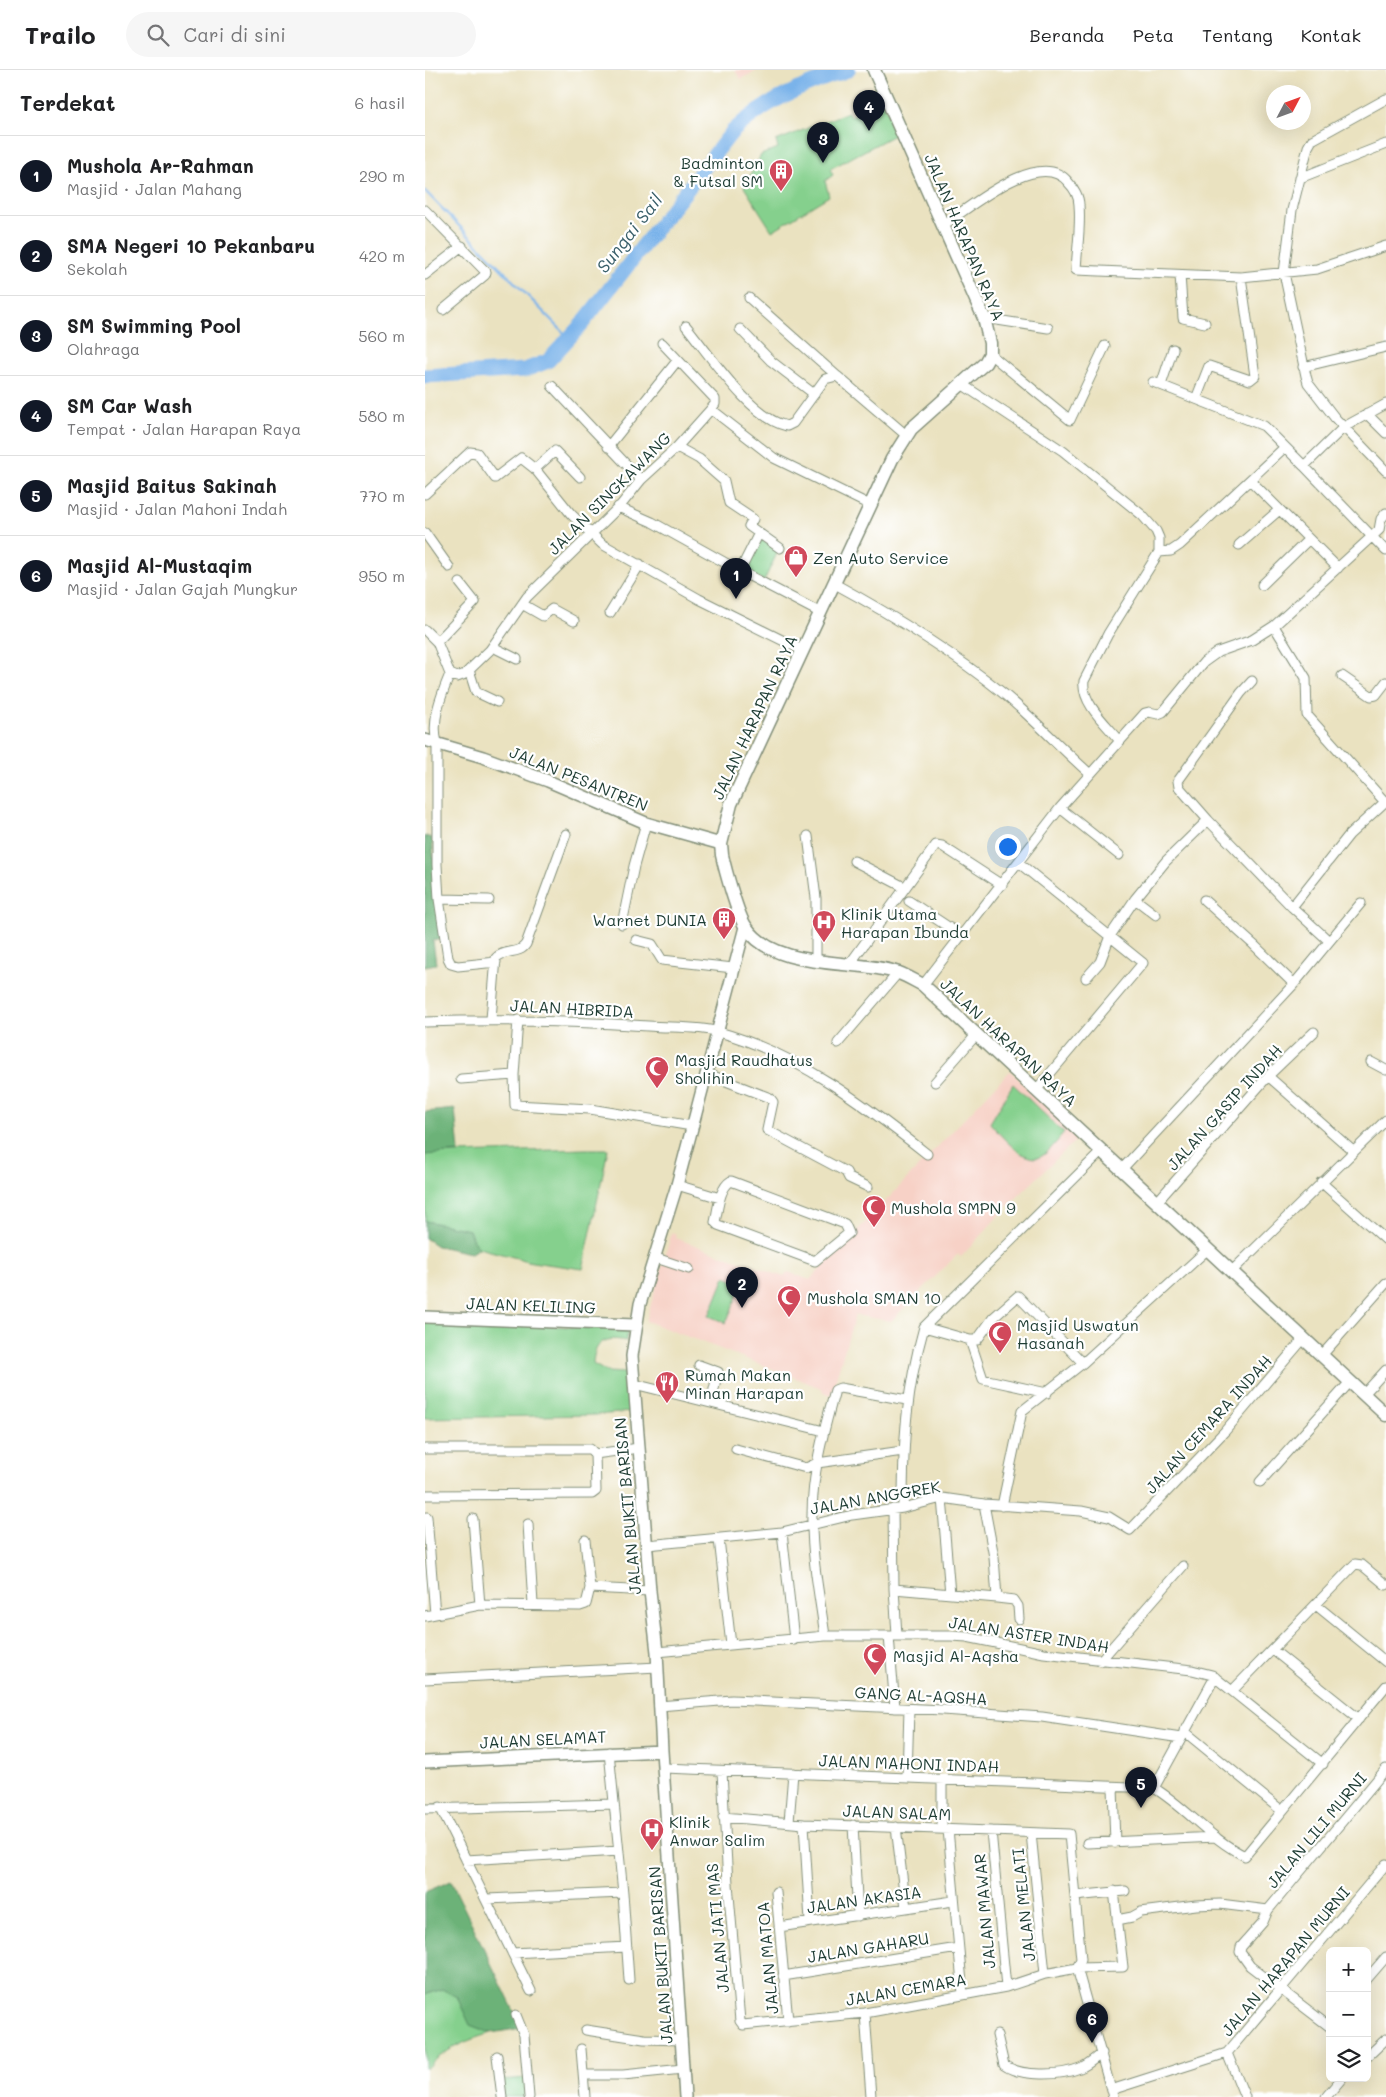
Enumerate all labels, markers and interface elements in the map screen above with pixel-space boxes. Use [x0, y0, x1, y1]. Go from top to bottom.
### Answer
search box [126, 12, 476, 57]
text: Trailo [25, 19, 96, 50]
icon: search [144, 21, 172, 49]
text: Cari di sini [184, 22, 286, 47]
text: Beranda [1030, 23, 1105, 47]
text: Peta [1133, 23, 1174, 47]
text: Tentang [1202, 23, 1273, 47]
text: Kontak [1301, 23, 1361, 47]
north arrow [1266, 85, 1311, 130]
text: Terdekat [20, 89, 115, 116]
pin: 4 [853, 90, 885, 131]
text: 6 hasil [355, 92, 405, 113]
pin: 3 [807, 122, 839, 163]
street label: JALAN HARAPAN RAYA [920, 150, 1010, 324]
place label: Badminton & Futsal SM [673, 152, 763, 191]
text: Mushola Ar-Rahman [67, 153, 254, 178]
building icon: Badminton & Futsal SM [768, 158, 794, 192]
text: 1 [32, 165, 40, 186]
text: 290 m [359, 165, 405, 186]
text: Masjid · Jalan Mahang [67, 178, 242, 199]
water label: Sungai Sail [591, 188, 668, 278]
text: SMA Negeri 10 Pekanbaru [67, 233, 315, 258]
text: 2 [32, 245, 40, 266]
text: 420 m [359, 245, 405, 266]
text: Sekolah [67, 258, 127, 279]
text: SM Swimming Pool [67, 313, 241, 338]
text: 3 [31, 325, 41, 346]
text: 560 m [358, 325, 405, 346]
text: Olahraga [67, 338, 140, 359]
text: SM Car Wash [67, 393, 192, 418]
text: 4 [31, 405, 41, 426]
text: 580 m [358, 405, 405, 426]
text: Tempat · Jalan Harapan Raya [67, 418, 301, 439]
street label: JALAN SINGKAWANG [543, 427, 675, 559]
text: Masjid Baitus Sakinah [67, 473, 277, 498]
text: 5 [31, 485, 41, 506]
text: 770 m [359, 485, 405, 506]
text: Masjid · Jalan Mahoni Indah [67, 498, 287, 519]
shop icon: Zen Auto Service [783, 544, 809, 578]
place label: Zen Auto Service [813, 547, 949, 568]
text: Masjid Al-Mustaqim [67, 553, 252, 578]
pin: 1 [720, 558, 752, 599]
text: 6 [31, 565, 41, 586]
text: 950 m [358, 565, 405, 586]
text: Masjid · Jalan Gajah Mungkur [67, 578, 298, 599]
street label: JALAN HARAPAN RAYA [707, 631, 801, 803]
street label: JALAN PESANTREN [507, 741, 651, 815]
your location [995, 834, 1021, 860]
place label: Klinik Utama Harapan Ibunda [841, 903, 969, 942]
building icon: Warnet DUNIA [711, 906, 737, 940]
place label: Warnet DUNIA [592, 909, 707, 930]
hospital icon: Klinik Utama Harapan Ibunda [811, 909, 837, 943]
street label: JALAN HARAPAN RAYA [936, 973, 1082, 1111]
street label: JALAN HIBRIDA [510, 994, 634, 1022]
street label: JALAN GASIP INDAH [1162, 1040, 1286, 1174]
place label: Masjid Raudhatus Sholihin [675, 1049, 813, 1088]
mosque icon: Masjid Raudhatus Sholihin [644, 1055, 670, 1089]
mosque icon: Mushola SMPN 9 [861, 1194, 887, 1228]
place label: Mushola SMPN 9 [891, 1197, 1016, 1218]
pin: 2 [726, 1267, 758, 1308]
mosque icon: Mushola SMAN 10 [776, 1284, 802, 1318]
place label: Mushola SMAN 10 [807, 1287, 941, 1308]
street label: JALAN KELILING [466, 1292, 596, 1318]
place label: Masjid Uswatun Hasanah [1017, 1314, 1139, 1353]
mosque icon: Masjid Uswatun Hasanah [987, 1320, 1013, 1354]
street label: JALAN CEMARA INDAH [1140, 1350, 1276, 1498]
place label: Rumah Makan Minan Harapan [685, 1364, 804, 1403]
restaurant icon: Rumah Makan Minan Harapan [654, 1370, 680, 1404]
street label: JALAN BUKIT BARISAN [609, 1417, 645, 1595]
street label: JALAN ANGGREK [808, 1475, 942, 1519]
street label: JALAN ASTER INDAH [947, 1611, 1111, 1657]
mosque icon: Masjid Al-Aqsha [862, 1642, 888, 1676]
place label: Masjid Al-Aqsha [893, 1645, 1019, 1666]
street label: GANG AL-AQSHA [854, 1681, 988, 1709]
street label: JALAN SELAMAT [479, 1725, 607, 1753]
street label: JALAN MAHONI INDAH [818, 1749, 1000, 1777]
pin: 5 [1125, 1767, 1157, 1808]
street label: JALAN LILI MURNI [1261, 1768, 1371, 1892]
street label: JALAN SALAM [842, 1800, 952, 1824]
place label: Klinik Anwar Salim [669, 1811, 765, 1850]
hospital icon: Klinik Anwar Salim [639, 1817, 665, 1851]
street label: JALAN MELATI [1007, 1847, 1039, 1963]
street label: JALAN MAWAR [969, 1853, 999, 1969]
street label: JALAN JATI MAS [701, 1862, 733, 1994]
street label: JALAN BUKIT BARISAN [643, 1866, 677, 2044]
street label: JALAN AKASIA [805, 1881, 923, 1917]
street label: JALAN HARAPAN MURNI [1216, 1882, 1354, 2040]
street label: JALAN MATOA [752, 1901, 782, 2015]
street label: JALAN GAHARU [806, 1927, 930, 1967]
map controls [1326, 1947, 1371, 2082]
button: + [1326, 1947, 1371, 1992]
street label: JALAN CEMARA [844, 1968, 968, 2010]
button: − [1326, 1992, 1371, 2037]
pin: 6 [1076, 2002, 1108, 2043]
button: layers [1326, 2037, 1371, 2082]

